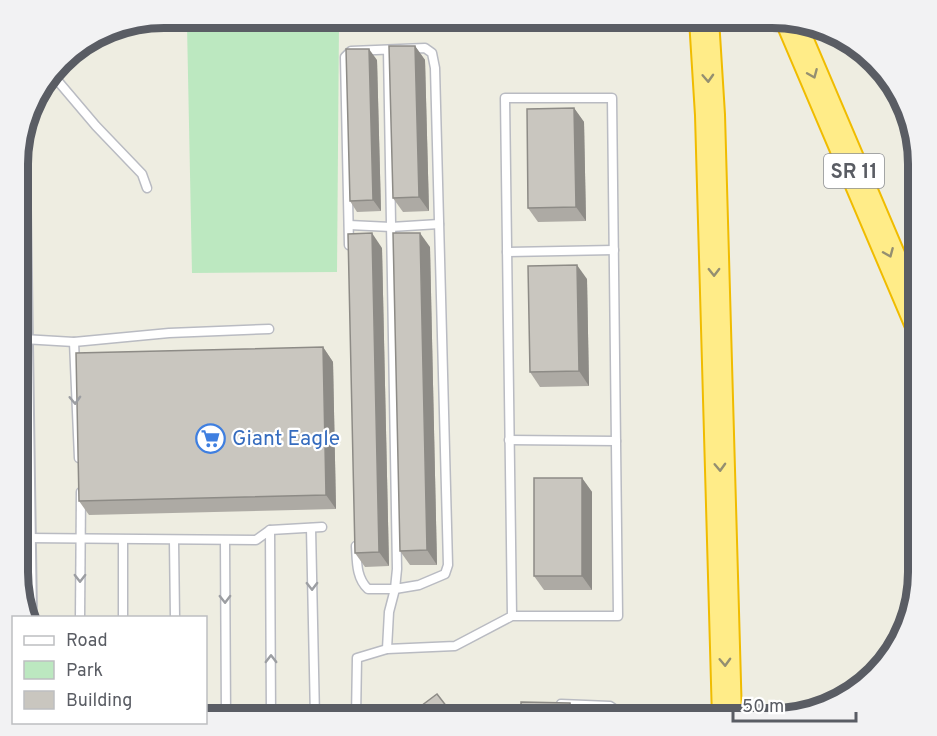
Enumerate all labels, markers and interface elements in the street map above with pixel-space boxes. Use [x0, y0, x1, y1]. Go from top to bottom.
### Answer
one-way arrow [806, 68, 818, 79]
one-way arrow [701, 73, 714, 82]
road number: SR 11 [824, 154, 884, 188]
one-way arrow [882, 247, 894, 258]
one-way arrow [708, 268, 720, 277]
one-way arrow [69, 396, 81, 405]
supermarket icon: Giant Eagle [195, 422, 227, 454]
place label: Giant Eagle [232, 426, 340, 453]
one-way arrow [713, 463, 726, 472]
one-way arrow [74, 574, 86, 583]
one-way arrow [306, 582, 318, 591]
one-way arrow [219, 595, 231, 604]
legend [12, 616, 207, 724]
text: Road [66, 630, 108, 653]
one-way arrow [265, 655, 277, 664]
one-way arrow [719, 658, 732, 667]
text: Park [66, 660, 103, 683]
scale bar [733, 685, 856, 723]
text: Building [66, 690, 132, 713]
text: 50 m [742, 696, 784, 719]

